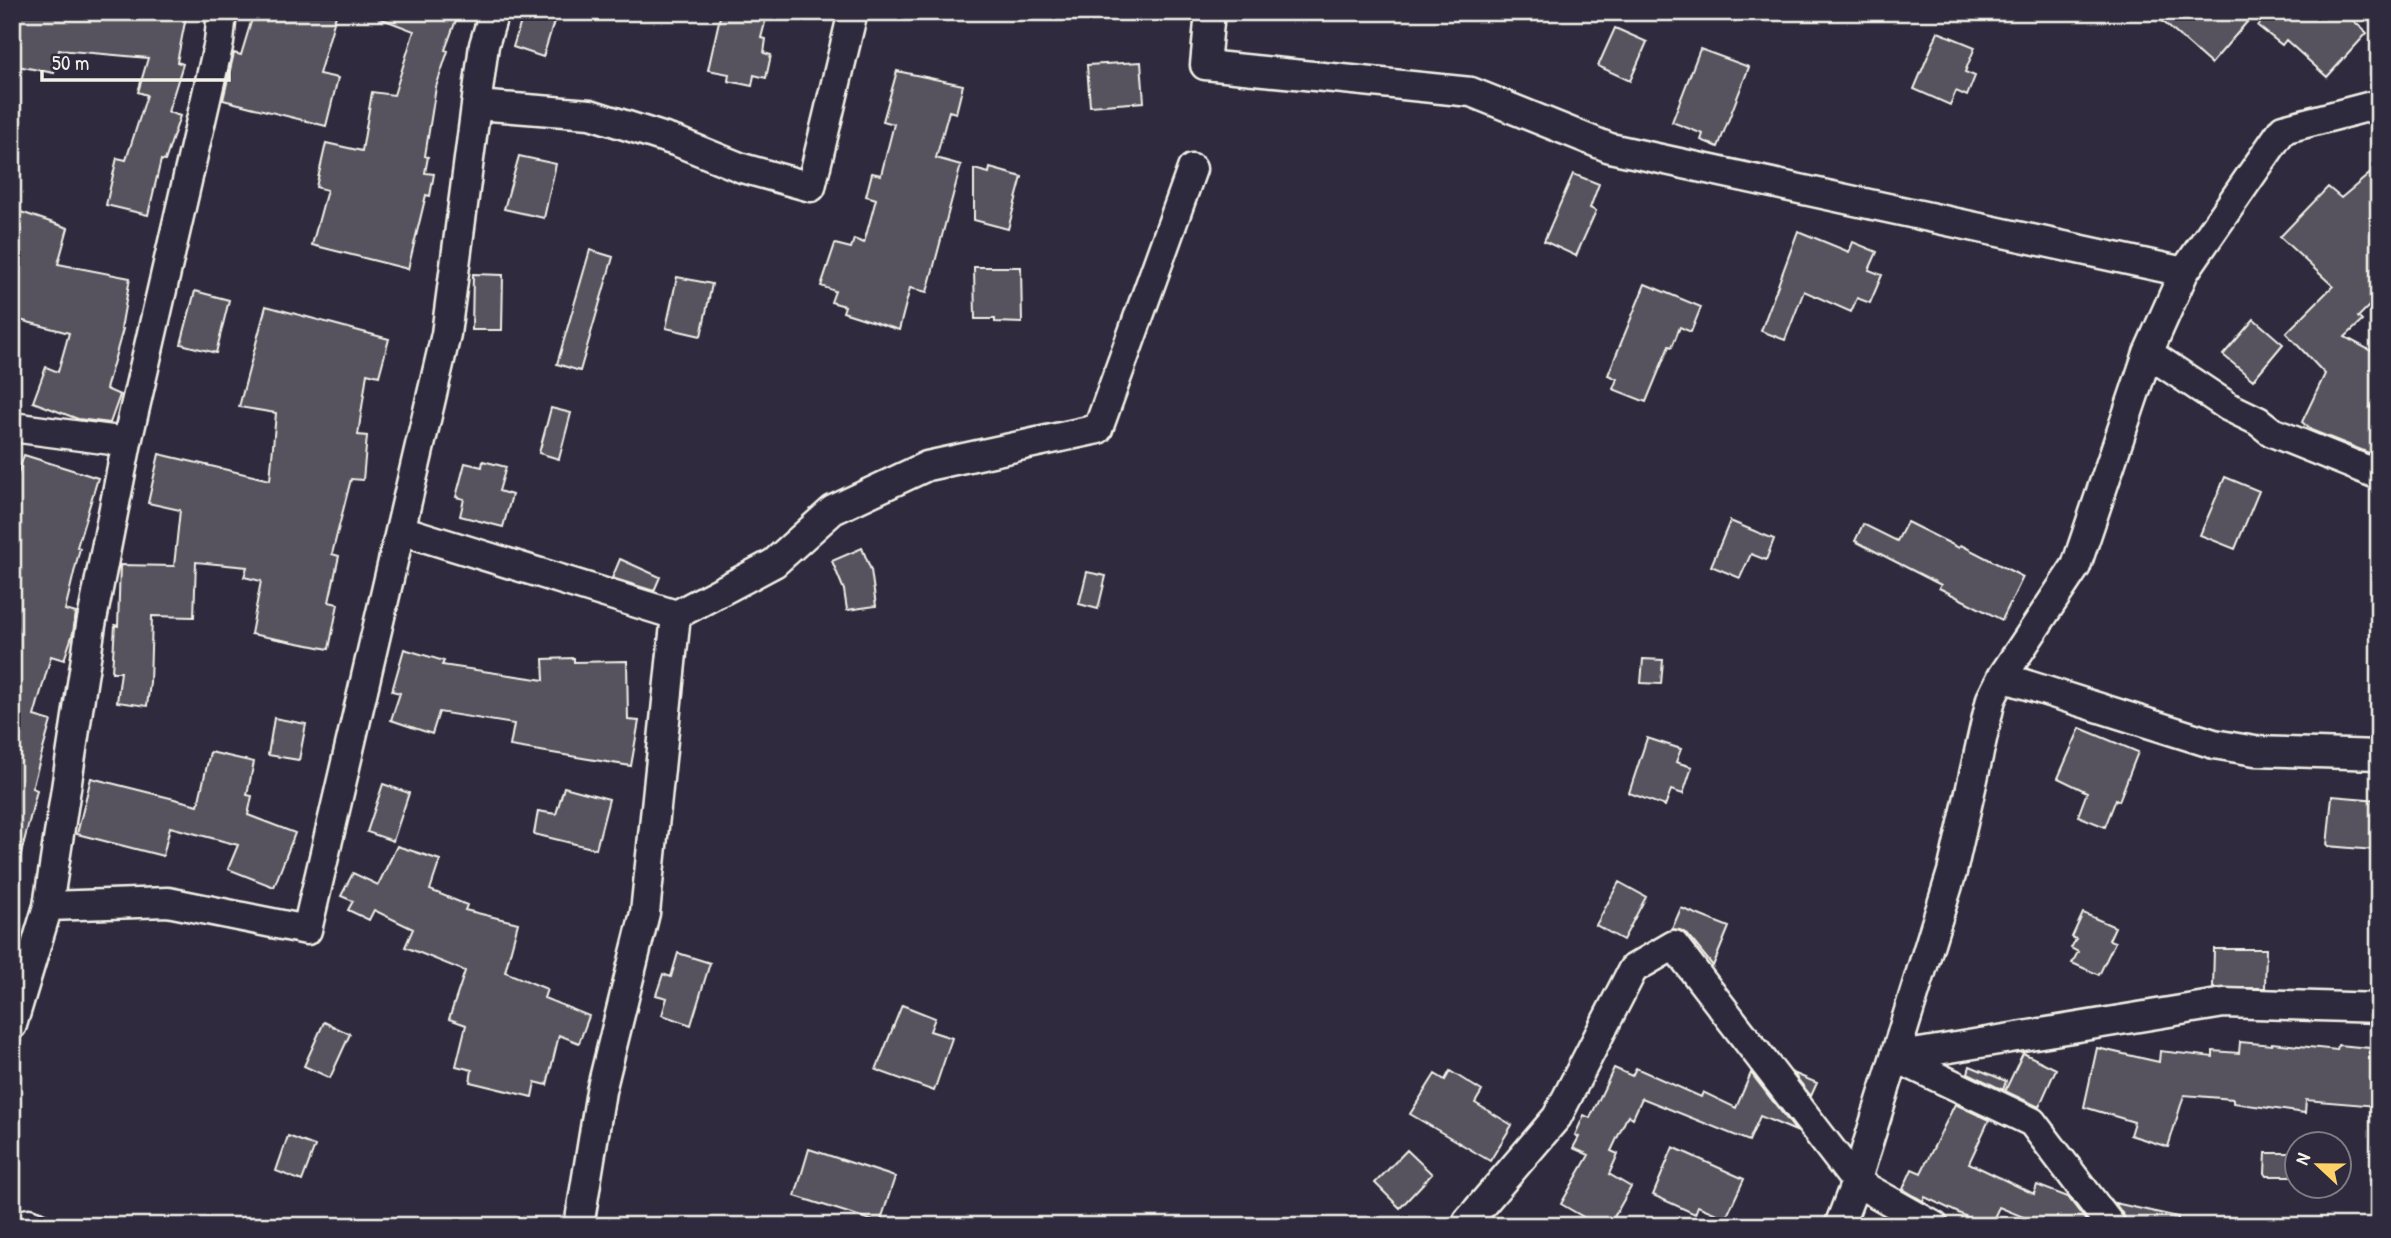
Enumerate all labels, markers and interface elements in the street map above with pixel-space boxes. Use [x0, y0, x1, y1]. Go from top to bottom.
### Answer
scale bar [42, 38, 229, 82]
text: 50 m [52, 48, 89, 77]
north arrow [2282, 1130, 2352, 1200]
text: N [2288, 1149, 2316, 1168]

